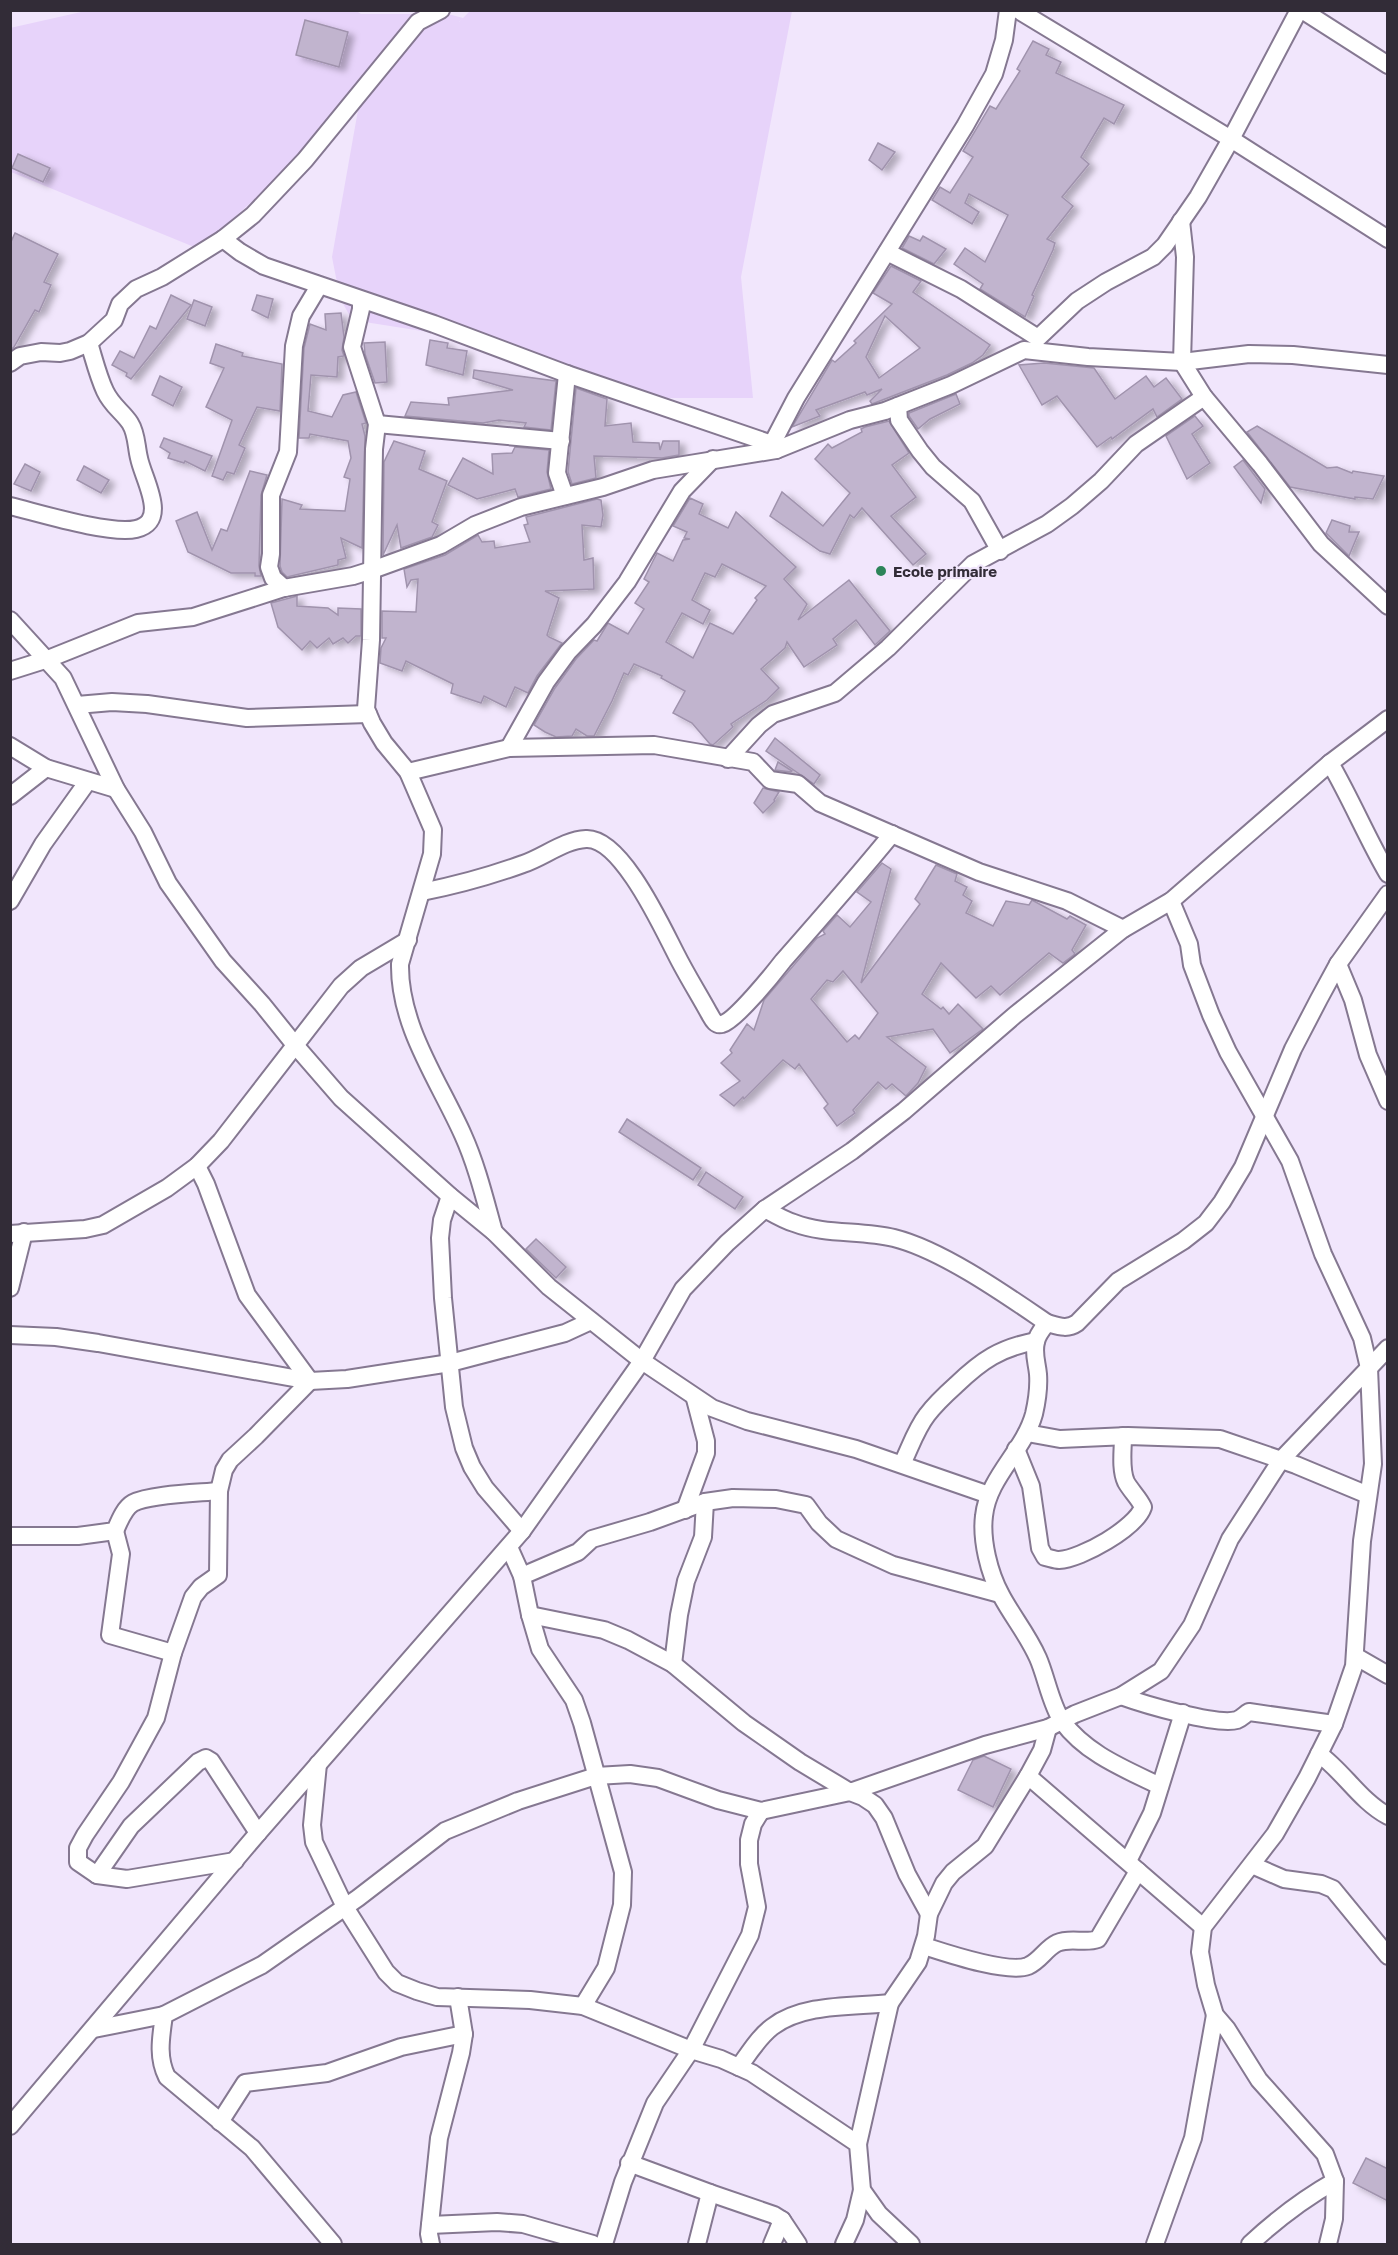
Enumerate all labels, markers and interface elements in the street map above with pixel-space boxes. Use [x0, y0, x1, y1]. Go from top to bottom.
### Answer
place label: Ecole primaire [893, 562, 997, 580]
marker: Ecole primaire [874, 564, 888, 578]

